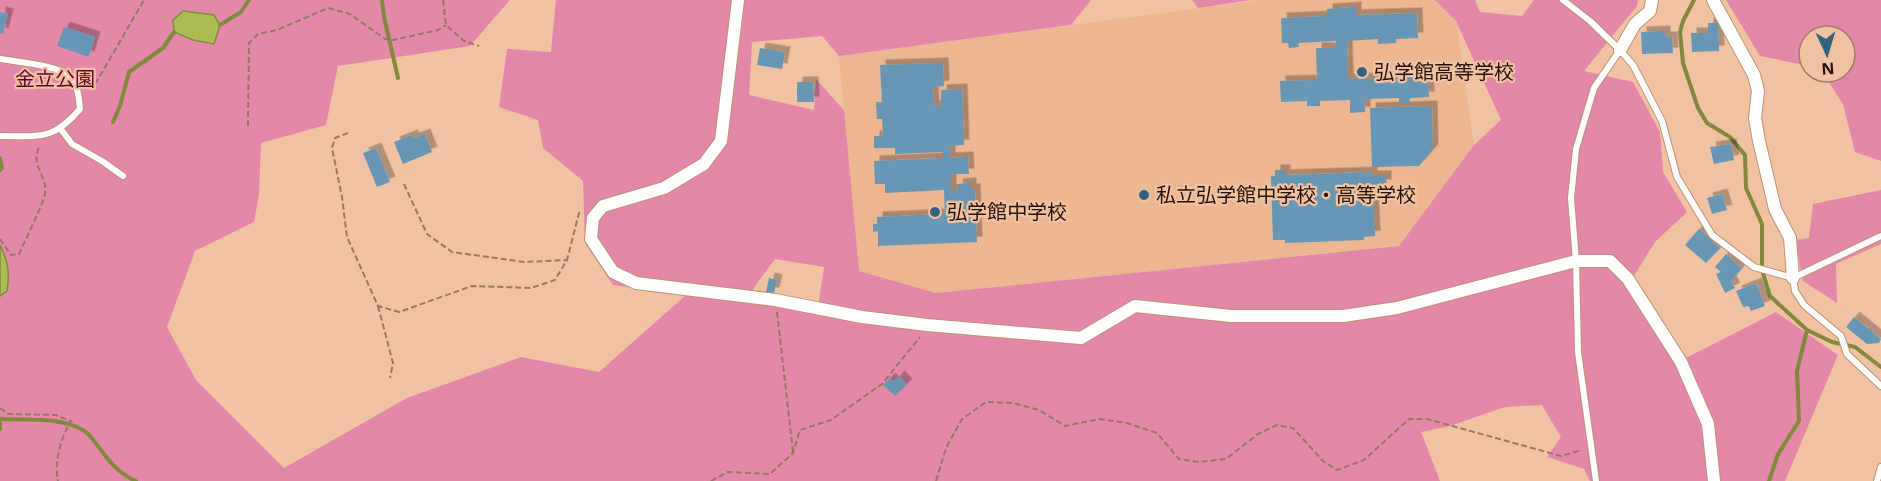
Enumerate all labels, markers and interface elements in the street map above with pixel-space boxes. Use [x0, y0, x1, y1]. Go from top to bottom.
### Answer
north arrow [1797, 24, 1857, 84]
place label: 弘学館高等学校 [1374, 58, 1514, 85]
text: N [1821, 58, 1835, 80]
park label: 金立公園 [15, 65, 95, 92]
marker: 弘学館高等学校 [1355, 65, 1369, 79]
place label: 私立弘学館中学校・高等学校 [1156, 181, 1416, 208]
marker: 私立弘学館中学校・高等学校 [1137, 188, 1151, 202]
place label: 弘学館中学校 [947, 198, 1067, 225]
marker: 弘学館中学校 [928, 205, 942, 219]

